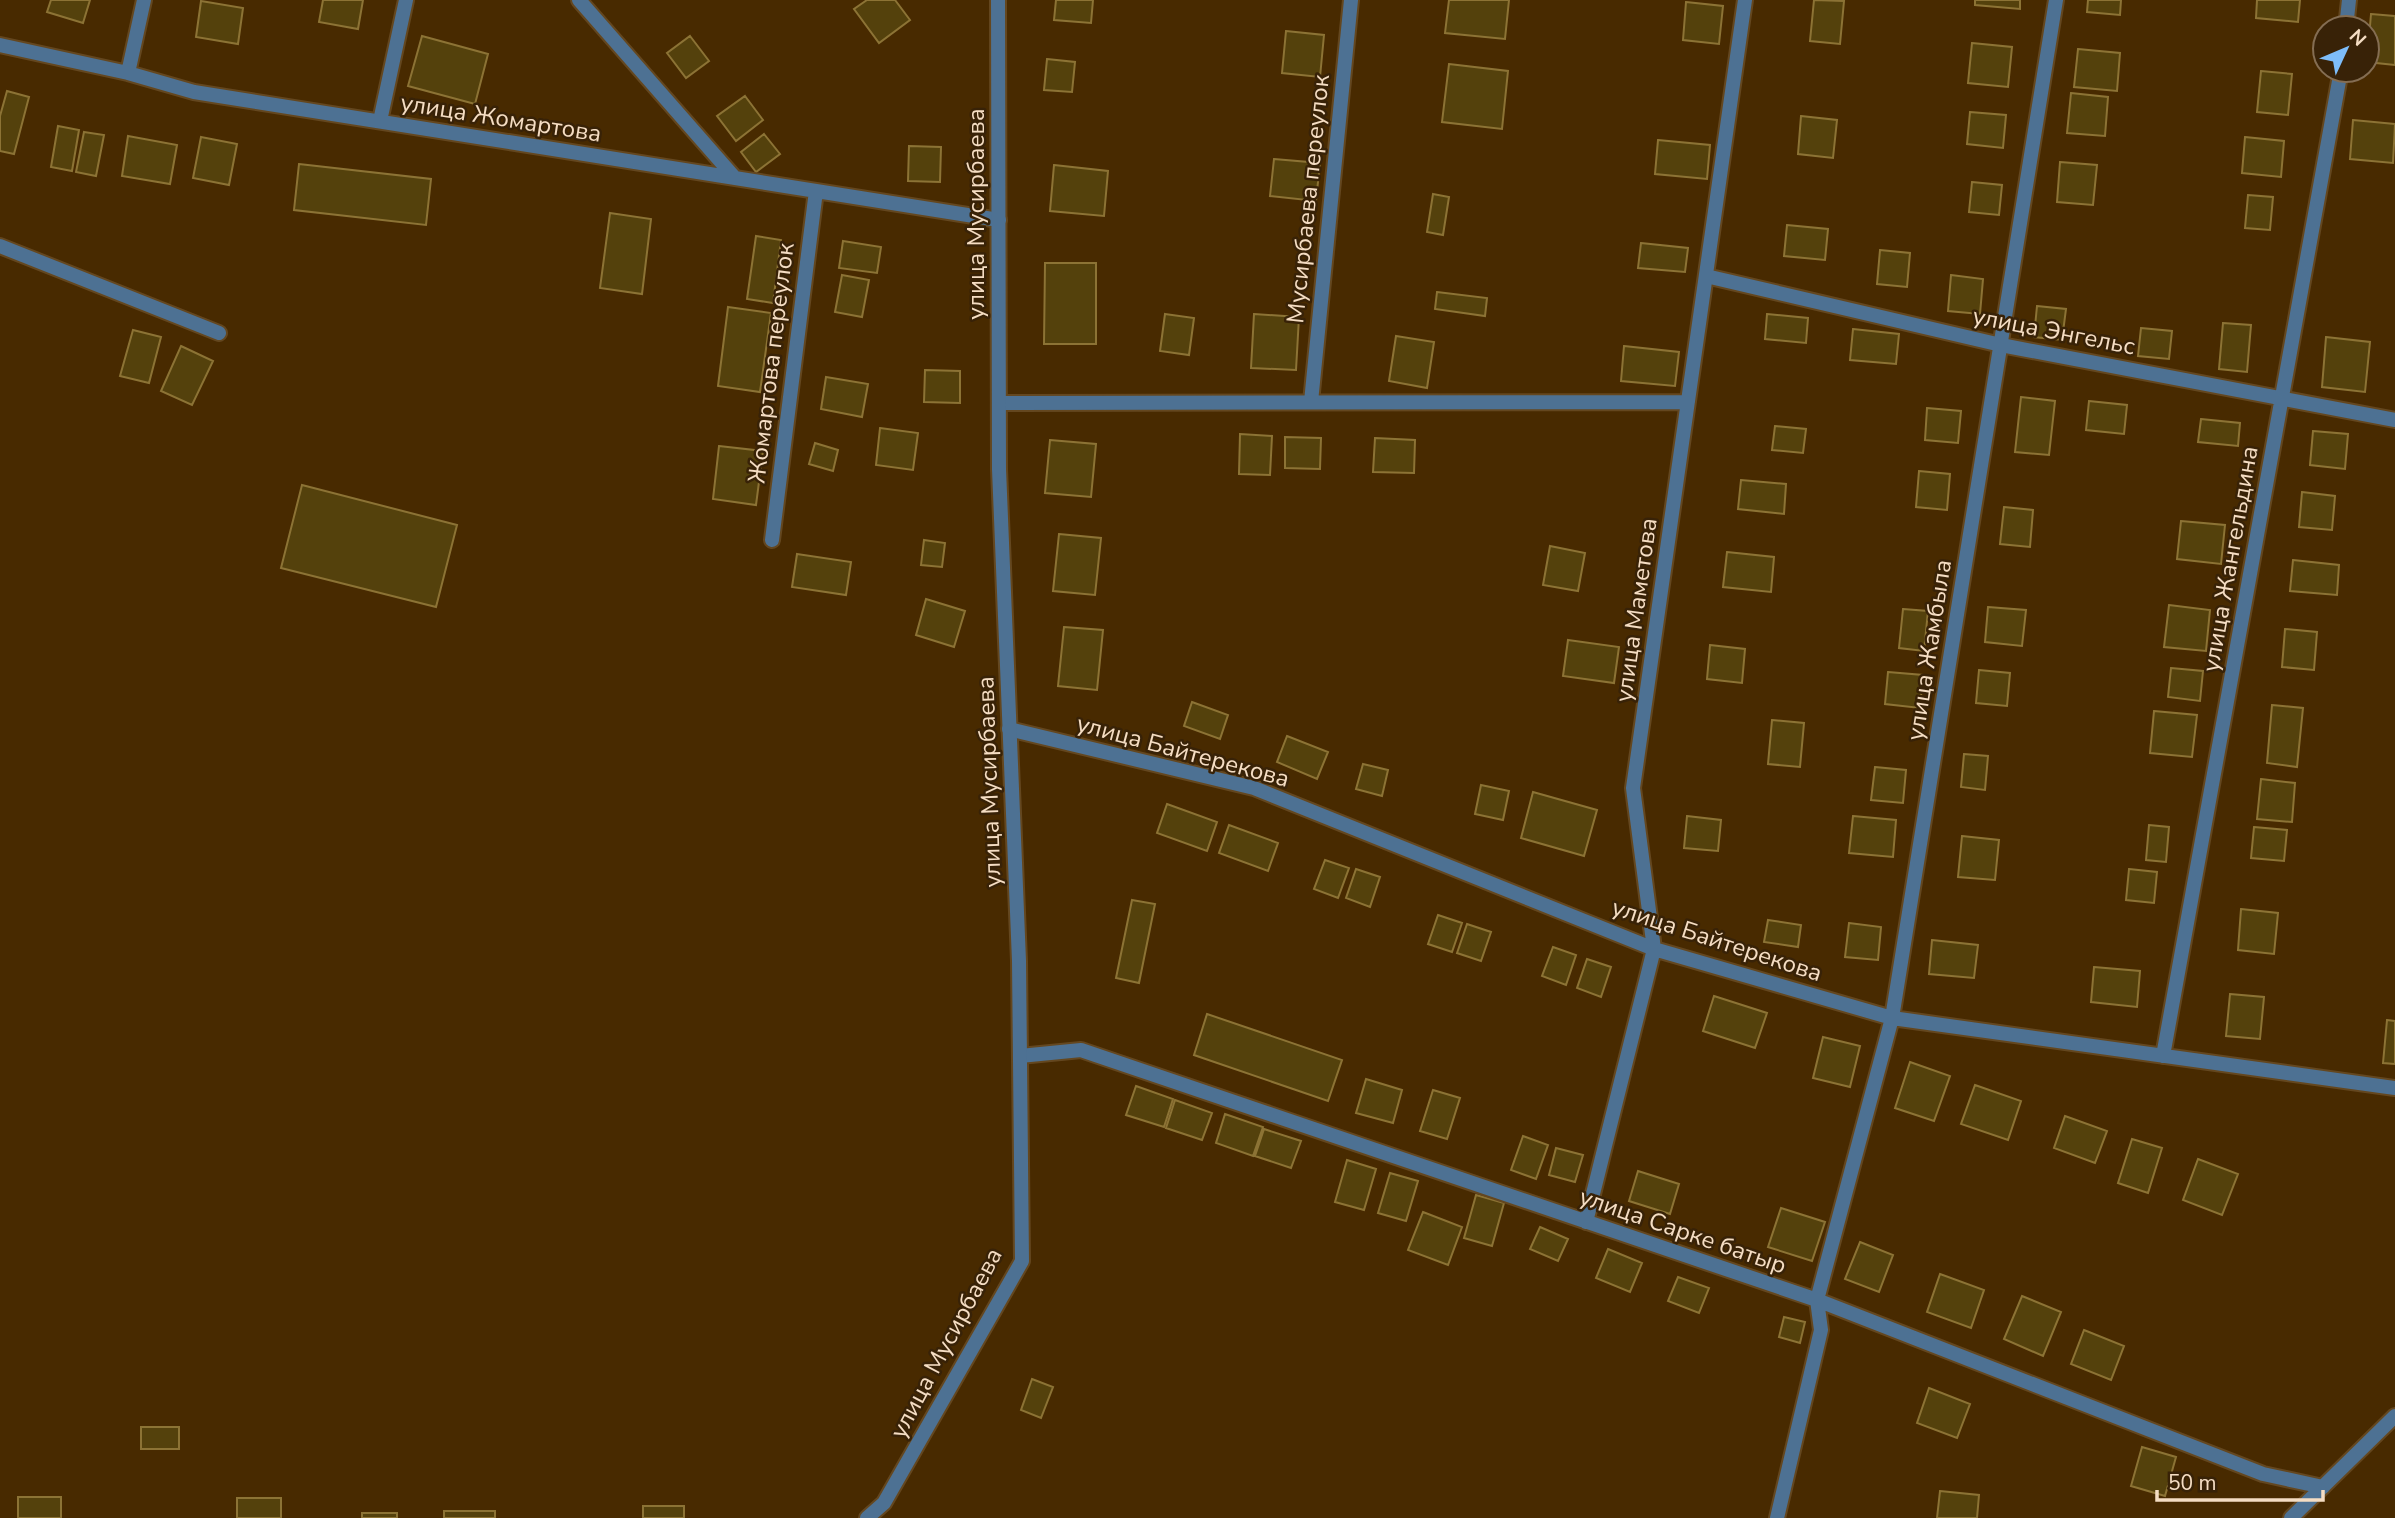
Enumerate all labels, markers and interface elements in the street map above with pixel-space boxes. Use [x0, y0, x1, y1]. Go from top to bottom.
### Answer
north arrow [2311, 14, 2381, 84]
text: N [2343, 24, 2372, 52]
street label: Мусирбаева переулок [1279, 73, 1337, 325]
street label: улица Жомартова [398, 86, 604, 150]
street label: улица Мусирбаева [960, 108, 992, 320]
street label: Жомартова переулок [740, 241, 802, 485]
street label: улица Энгельс [1970, 300, 2138, 362]
street label: улица Жангельдина [2194, 444, 2266, 674]
street label: улица Маметова [1607, 516, 1665, 704]
street label: улица Жамбыла [1899, 557, 1959, 743]
street label: улица Мусирбаева [969, 676, 1009, 888]
street label: улица Байтерекова [1073, 707, 1293, 795]
street label: улица Байтерекова [1608, 891, 1826, 989]
street label: улица Сарке батыр [1575, 1181, 1791, 1281]
street label: улица Мусирбаева [882, 1242, 1010, 1444]
scale bar [2157, 1458, 2323, 1502]
text: 50 m [2168, 1469, 2217, 1497]

